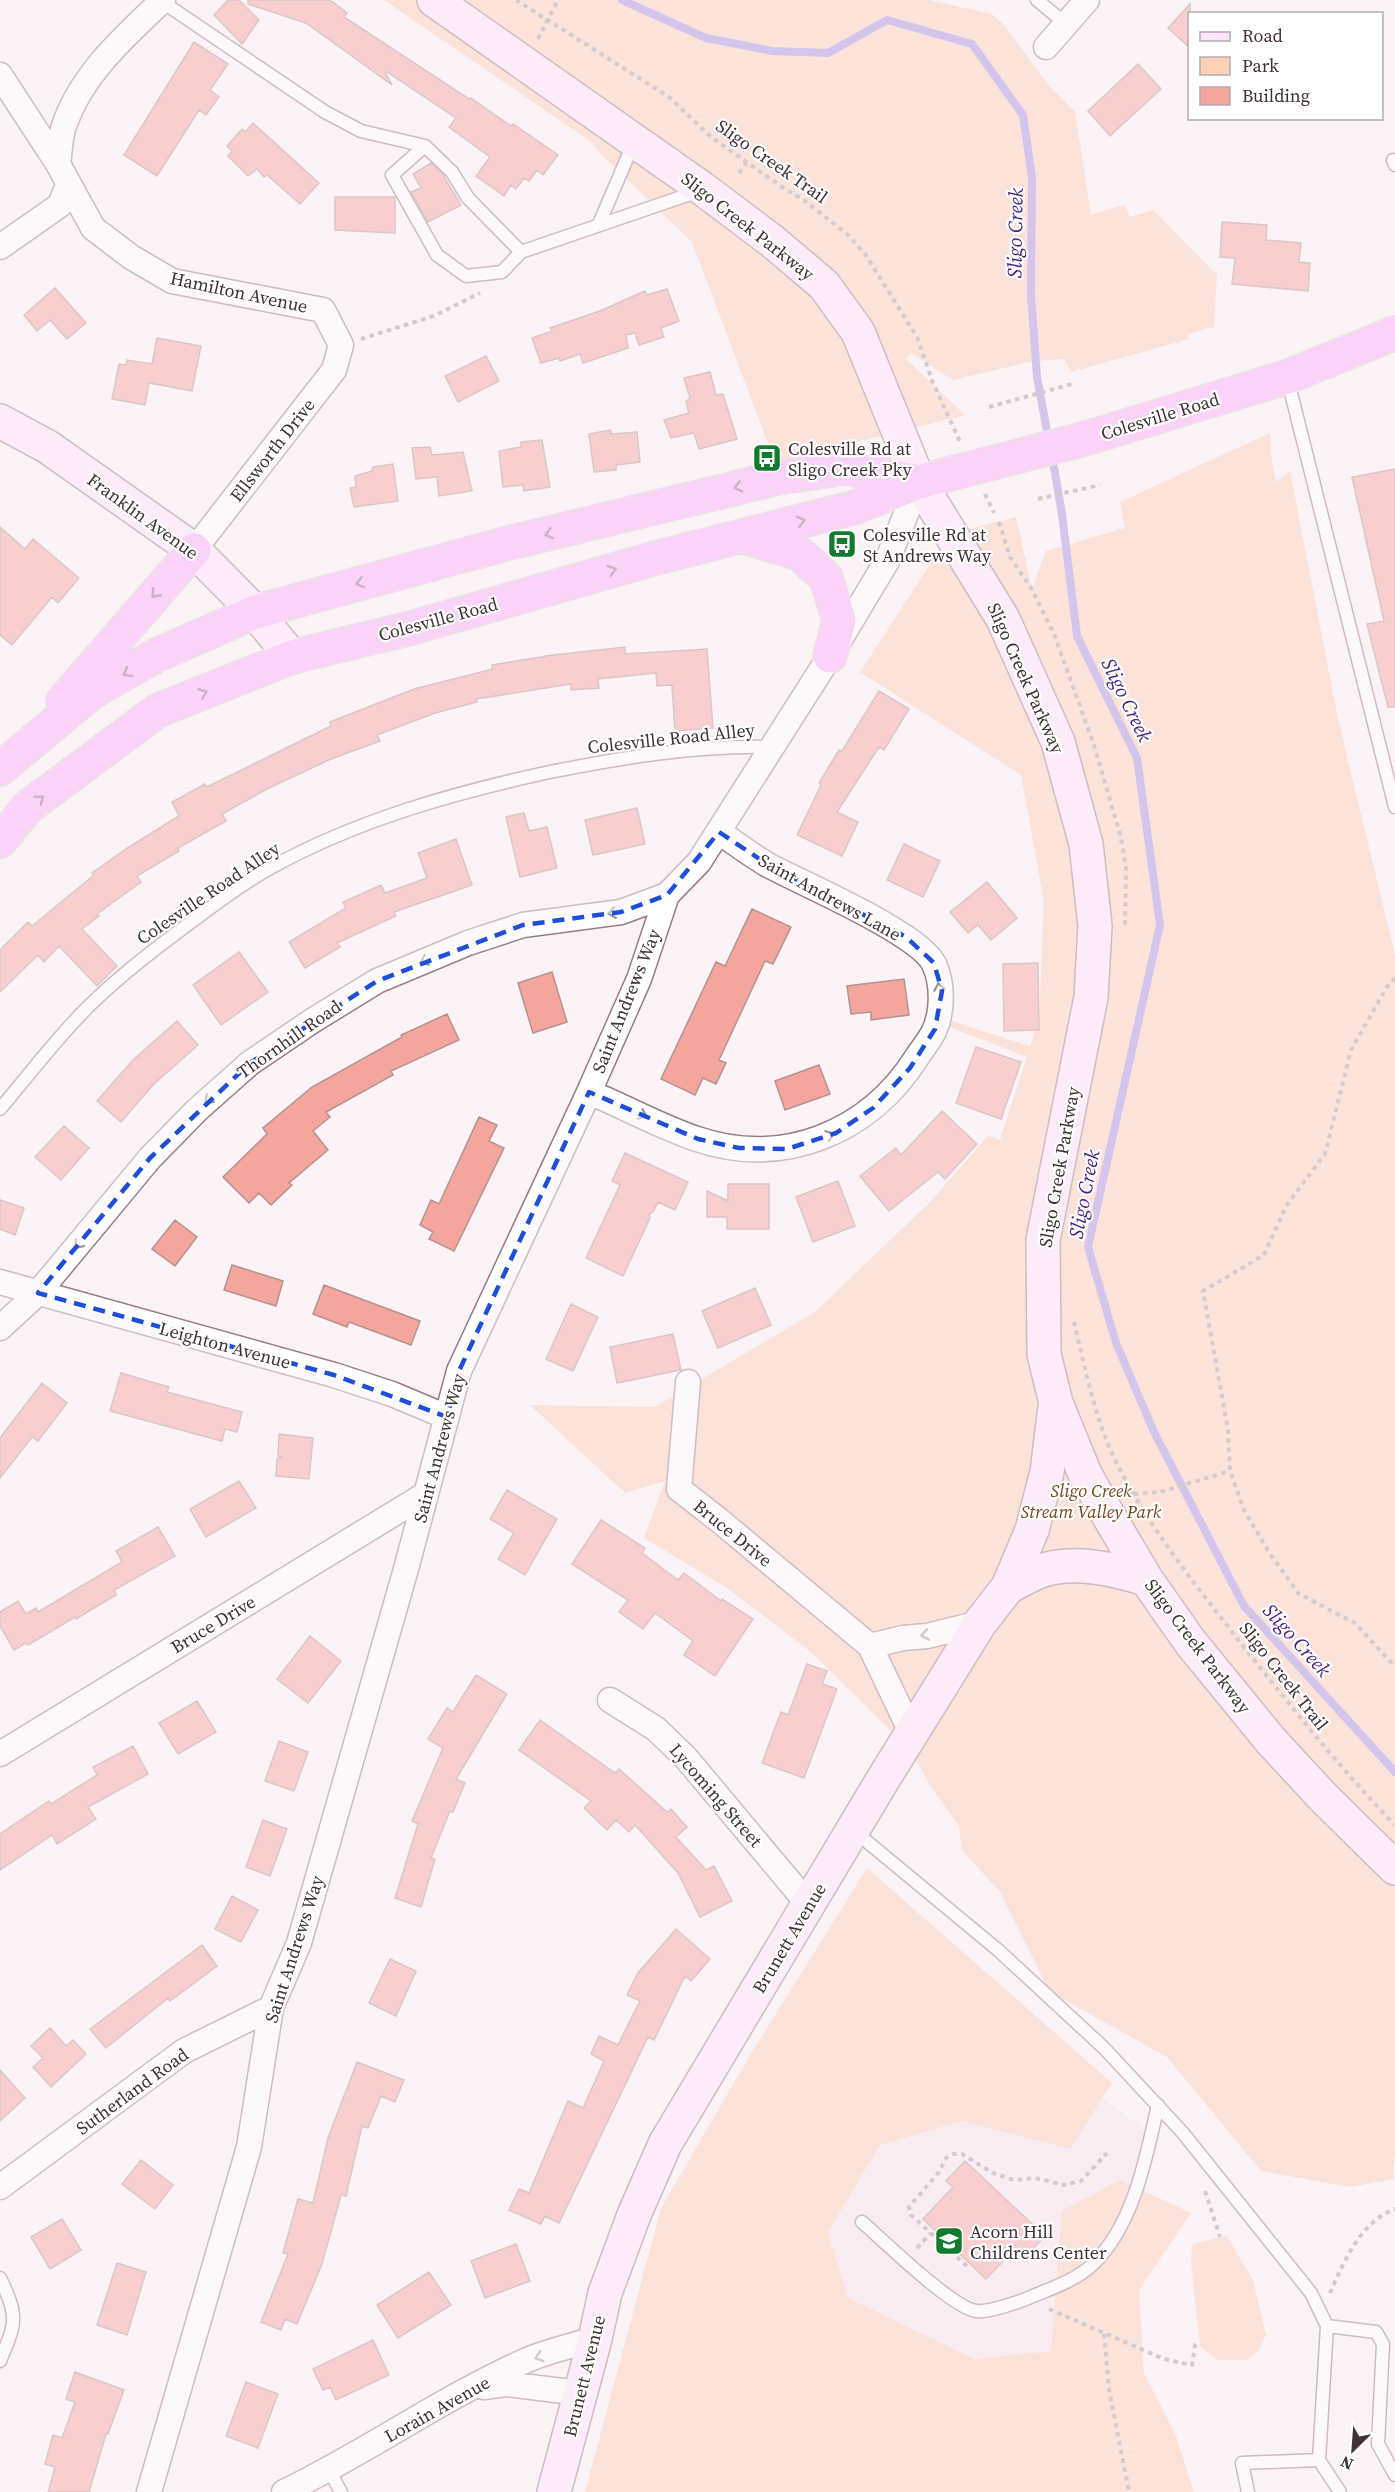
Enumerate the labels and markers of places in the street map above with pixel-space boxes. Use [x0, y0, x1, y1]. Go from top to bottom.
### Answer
place label: Colesville Rd at Sligo Creek Pky [788, 436, 912, 482]
bus stop icon: Colesville Rd at Sligo Creek Pky [751, 442, 783, 474]
place label: Colesville Rd at St Andrews Way [863, 522, 992, 568]
bus stop icon: Colesville Rd at St Andrews Way [826, 528, 858, 560]
place label: Acorn Hill Childrens Center [970, 2219, 1107, 2265]
school or university icon: Acorn Hill Childrens Center [933, 2225, 965, 2257]

